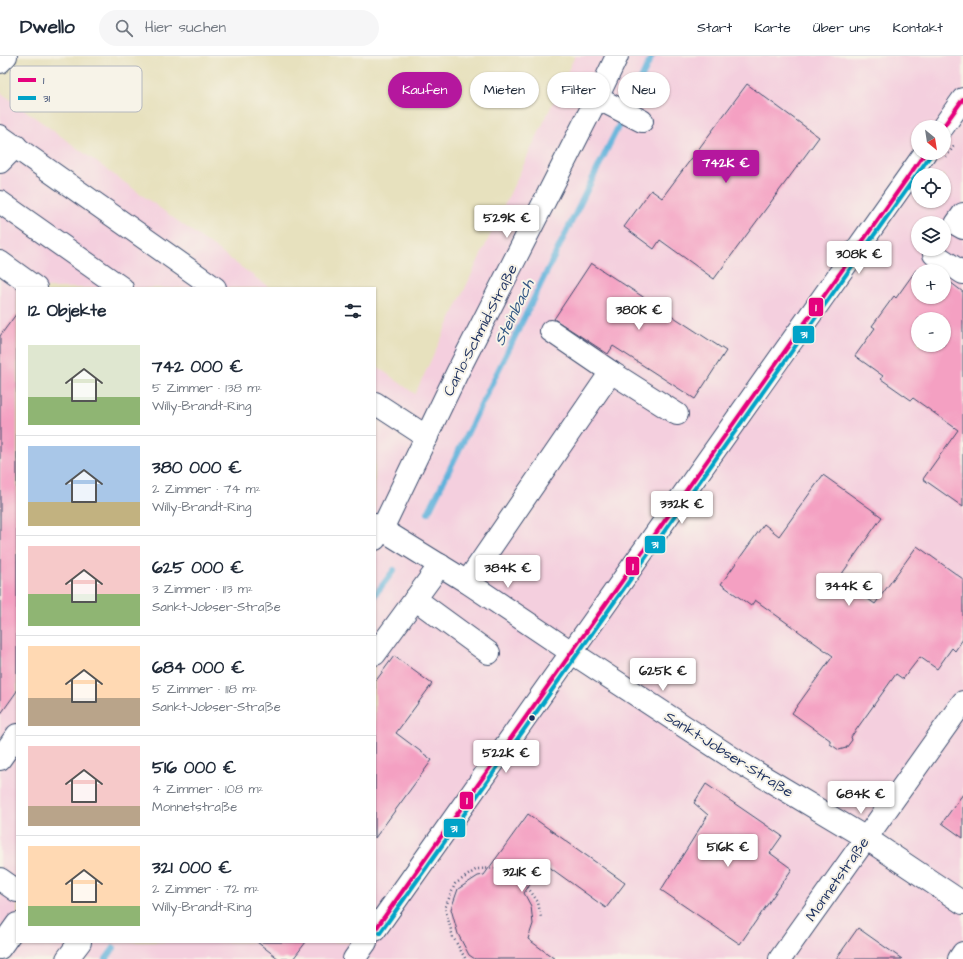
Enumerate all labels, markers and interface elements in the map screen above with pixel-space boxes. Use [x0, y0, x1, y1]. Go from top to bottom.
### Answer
search box [99, 10, 379, 46]
text: Dwello [20, 14, 75, 41]
icon: search [113, 17, 135, 39]
text: Hier suchen [145, 17, 226, 38]
text: Start [697, 18, 732, 38]
text: Karte [754, 18, 791, 38]
text: Über uns [813, 18, 871, 38]
text: Kontakt [893, 18, 943, 38]
legend [10, 66, 142, 112]
chip: Kaufen [388, 72, 462, 108]
chip: Mieten [470, 72, 539, 108]
chip: Filter [547, 72, 610, 108]
chip: Neu [618, 72, 670, 108]
text: 1 [43, 73, 45, 88]
text: 31 [43, 91, 51, 106]
north arrow [911, 120, 951, 160]
map controls [911, 120, 951, 352]
pin: 742K € [693, 150, 759, 184]
text: 742K € [702, 154, 750, 172]
button: locate [911, 168, 951, 208]
pin: 529K € [474, 205, 540, 239]
text: 529K € [483, 209, 531, 227]
button: layers [911, 216, 951, 256]
pin: 308K € [826, 241, 892, 275]
text: 308K € [836, 245, 882, 263]
street label: Carlo-Schmid-Straße [438, 261, 523, 400]
button: + [911, 264, 951, 304]
water label: Steinbach [488, 275, 540, 349]
pin: 380K € [606, 297, 672, 331]
line badge: 1 [808, 297, 824, 317]
text: 12 Objekte [28, 299, 106, 323]
icon: filters [342, 300, 364, 322]
text: 1 [815, 300, 817, 315]
text: 380K € [616, 301, 662, 319]
button: − [911, 312, 951, 352]
line badge: 31 [792, 325, 815, 344]
text: 31 [799, 327, 808, 342]
text: 742 000 € [152, 355, 243, 379]
icon: home [60, 361, 108, 409]
text: 5 Zimmer · 138 m² [152, 379, 262, 397]
text: Willy-Brandt-Ring [152, 397, 251, 415]
text: 380 000 € [152, 456, 242, 480]
icon: home [60, 462, 108, 510]
text: 2 Zimmer · 74 m² [152, 480, 261, 498]
pin: 332K € [649, 491, 715, 525]
text: 332K € [660, 495, 704, 513]
text: Willy-Brandt-Ring [152, 498, 251, 516]
line badge: 31 [644, 535, 666, 554]
text: 31 [650, 537, 659, 552]
pin: 384K € [475, 555, 541, 589]
text: 625 000 € [152, 556, 244, 580]
line badge: 1 [625, 556, 640, 576]
text: 384K € [484, 559, 532, 577]
text: 1 [632, 559, 634, 574]
icon: home [60, 562, 108, 610]
pin: 344K € [816, 573, 882, 607]
text: 344K € [825, 577, 873, 595]
text: 3 Zimmer · 113 m² [152, 580, 253, 598]
text: Sankt-Jobser-Straße [152, 598, 281, 616]
text: 684 000 € [152, 656, 245, 680]
pin: 625K € [630, 658, 696, 692]
icon: home [60, 662, 108, 710]
text: 625K € [639, 662, 687, 680]
text: 5 Zimmer · 118 m² [152, 680, 257, 698]
text: Sankt-Jobser-Straße [152, 698, 281, 716]
street label: Sankt-Jobser-Straße [660, 706, 797, 803]
unlabelled marker [527, 713, 537, 723]
pin: 522K € [473, 740, 539, 774]
text: 522K € [482, 744, 530, 762]
text: 516 000 € [152, 756, 236, 780]
icon: home [60, 762, 108, 810]
text: 4 Zimmer · 108 m² [152, 780, 263, 798]
pin: 684K € [828, 781, 894, 815]
text: 684K € [837, 785, 885, 803]
line badge: 1 [459, 791, 474, 810]
text: 1 [466, 793, 468, 808]
text: Monnetstraße [152, 798, 237, 816]
line badge: 31 [443, 818, 466, 838]
text: 31 [449, 821, 458, 836]
street label: Monnetstraße [801, 833, 874, 926]
pin: 516K € [695, 834, 761, 868]
text: 516K € [707, 838, 749, 856]
text: 321 000 € [152, 856, 232, 880]
pin: 321K € [489, 859, 555, 893]
icon: home [60, 862, 108, 910]
text: 321K € [502, 863, 542, 881]
text: 2 Zimmer · 72 m² [152, 880, 259, 898]
text: Willy-Brandt-Ring [152, 898, 251, 916]

